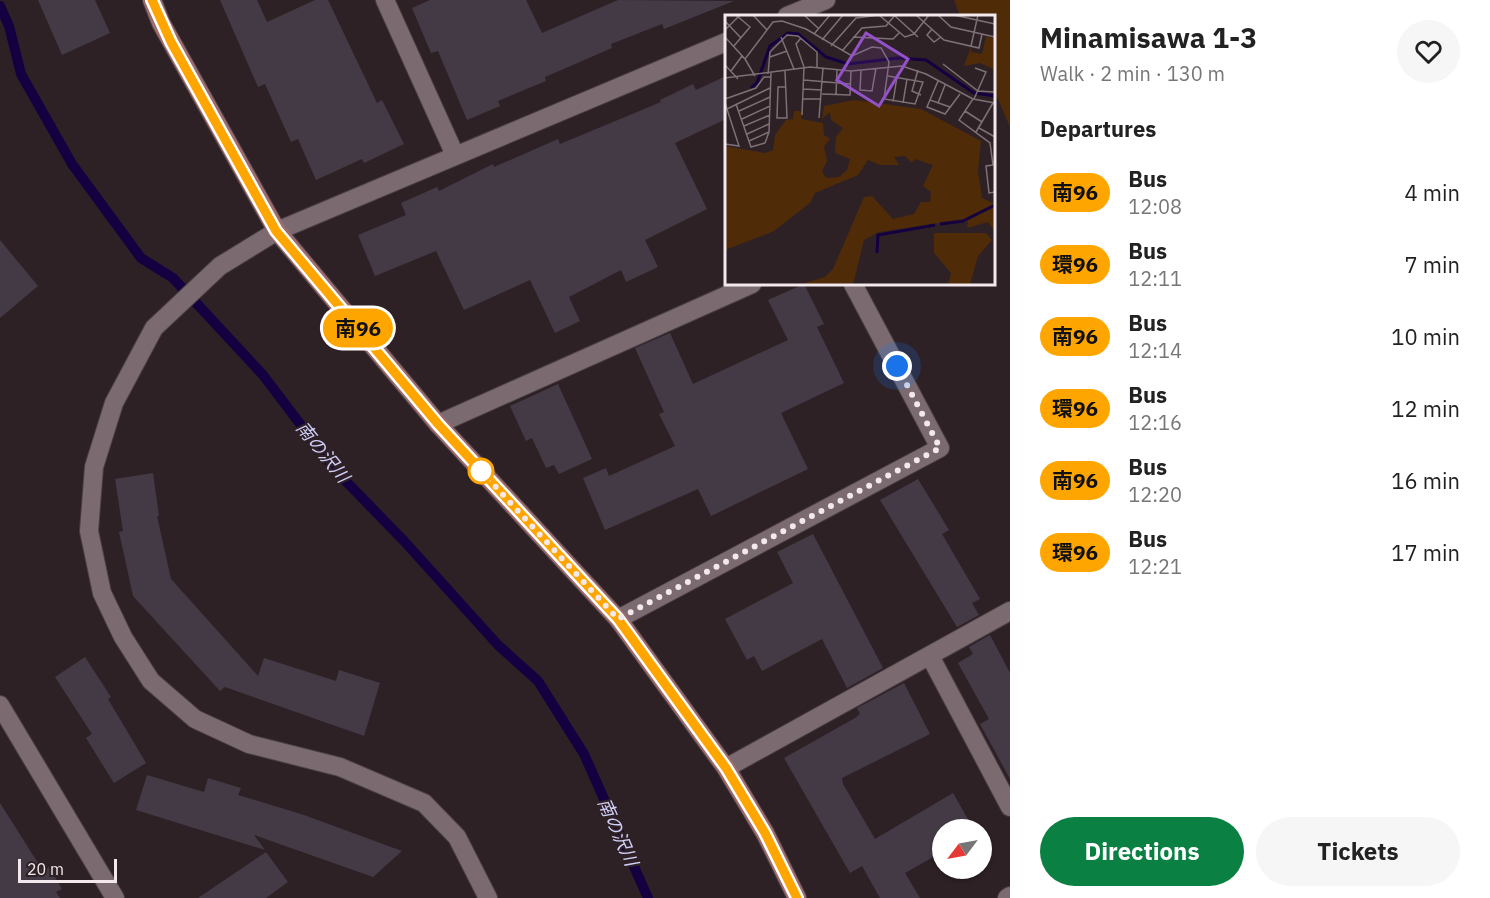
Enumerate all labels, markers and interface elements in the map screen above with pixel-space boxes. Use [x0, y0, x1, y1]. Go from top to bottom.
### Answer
inset map [725, 15, 995, 285]
text: Minamisawa 1-3 [1040, 19, 1257, 56]
button: heart [1397, 20, 1460, 83]
text: Walk · 2 min · 130 m [1040, 60, 1225, 87]
text: Departures [1040, 114, 1156, 143]
text: Bus [1128, 164, 1167, 193]
text: 南96 [1052, 178, 1098, 206]
text: 4 min [1404, 178, 1460, 207]
text: 12:08 [1128, 193, 1182, 220]
text: Bus [1128, 236, 1167, 265]
text: 環96 [1052, 250, 1098, 278]
text: 7 min [1404, 250, 1460, 279]
text: 12:11 [1128, 265, 1182, 292]
line badge: 南96 [324, 308, 392, 348]
text: Bus [1128, 308, 1167, 337]
text: 南96 [335, 314, 381, 342]
text: 南96 [1052, 322, 1098, 350]
text: 10 min [1391, 322, 1460, 351]
text: 12:14 [1128, 337, 1182, 364]
your location [882, 351, 912, 381]
text: Bus [1128, 380, 1167, 409]
text: 環96 [1052, 394, 1098, 422]
text: 12 min [1391, 394, 1460, 423]
text: 12:16 [1128, 409, 1182, 436]
water label: 南の沢川 [291, 417, 356, 489]
text: Bus [1128, 452, 1167, 481]
unlabelled marker [468, 458, 494, 484]
text: 南96 [1052, 466, 1098, 494]
text: 16 min [1391, 466, 1460, 495]
text: 12:20 [1128, 481, 1182, 508]
text: Bus [1128, 524, 1167, 553]
text: 環96 [1052, 538, 1098, 566]
text: 17 min [1391, 538, 1460, 567]
text: 12:21 [1128, 553, 1182, 580]
water label: 南の沢川 [593, 794, 644, 871]
button: Directions [1040, 817, 1244, 886]
button: Tickets [1256, 817, 1460, 886]
north arrow [932, 819, 992, 879]
map controls [932, 819, 992, 879]
scale bar [18, 856, 117, 884]
text: 20 m [27, 859, 64, 879]

